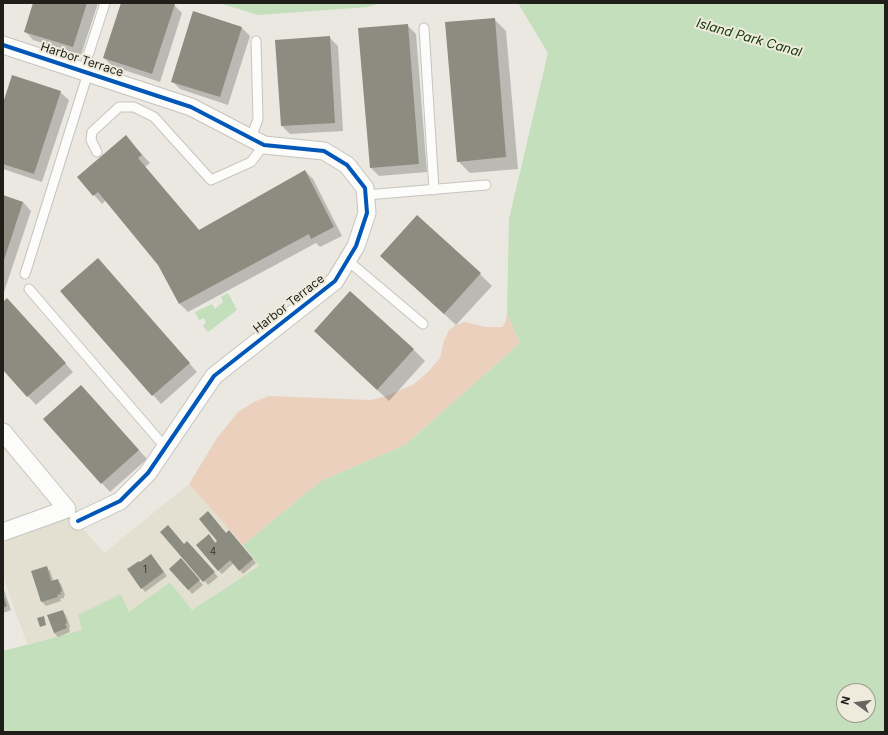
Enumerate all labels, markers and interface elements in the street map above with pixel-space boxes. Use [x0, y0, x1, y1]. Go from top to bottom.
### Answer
water label: Island Park Canal [694, 15, 804, 61]
street label: Harbor Terrace [39, 40, 125, 80]
street label: Harbor Terrace [251, 272, 327, 336]
house number: 4 [210, 546, 216, 558]
house number: 1 [143, 564, 147, 576]
north arrow [836, 683, 876, 723]
text: N [838, 695, 853, 706]

